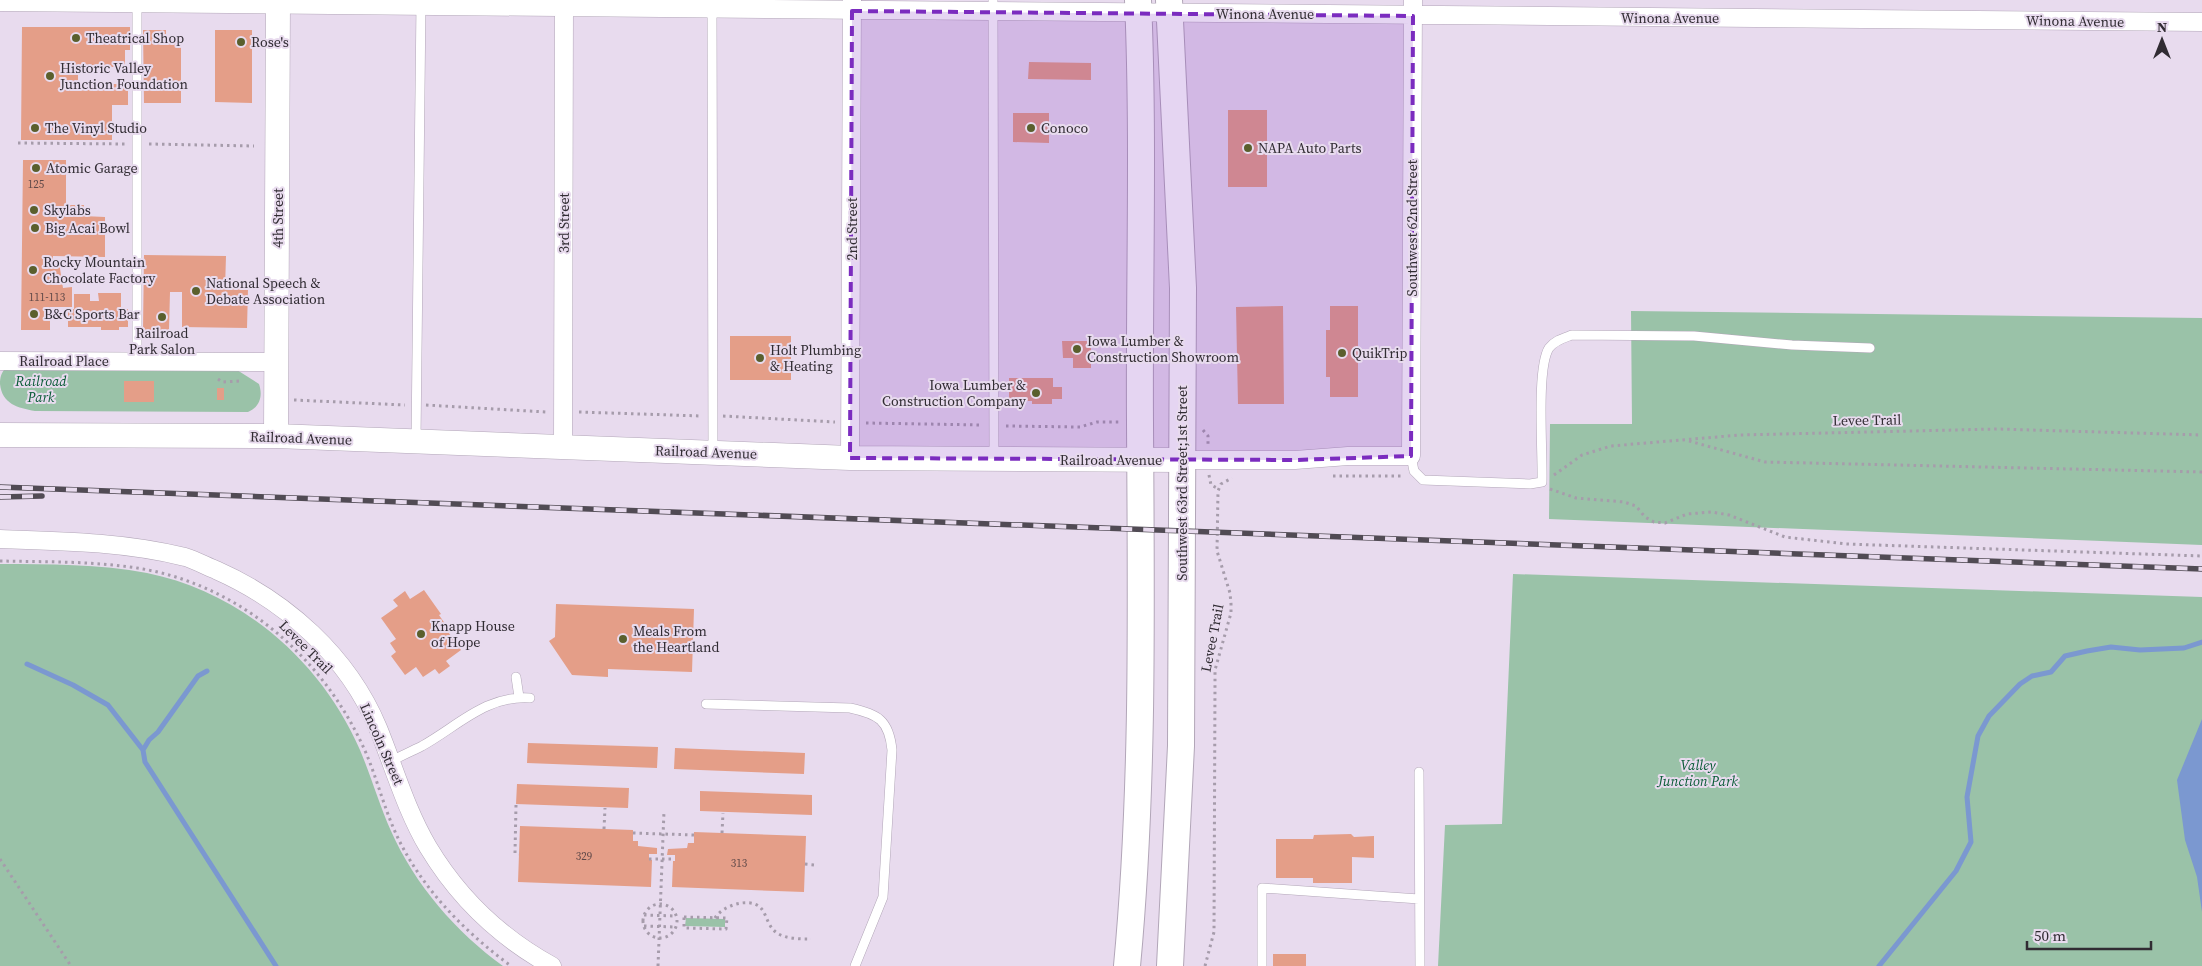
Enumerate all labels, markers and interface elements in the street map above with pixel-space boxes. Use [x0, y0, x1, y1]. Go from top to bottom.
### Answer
street label: Winona Avenue [1216, 4, 1314, 24]
street label: Winona Avenue [1621, 8, 1719, 28]
street label: Winona Avenue [2026, 10, 2124, 32]
north arrow [2137, 15, 2187, 65]
text: N [2157, 17, 2167, 37]
place label: Theatrical Shop [86, 28, 184, 48]
marker: Theatrical Shop [70, 32, 82, 44]
place label: Rose's [251, 32, 289, 52]
marker: Rose's [235, 36, 247, 48]
place label: Historic Valley Junction Foundation [59, 58, 189, 94]
marker: Historic Valley Junction Foundation [44, 70, 56, 82]
place label: The Vinyl Studio [45, 118, 147, 138]
place label: Conoco [1041, 118, 1089, 138]
marker: The Vinyl Studio [29, 122, 41, 134]
marker: Conoco [1025, 122, 1037, 134]
place label: NAPA Auto Parts [1258, 138, 1362, 158]
marker: NAPA Auto Parts [1242, 142, 1254, 154]
place label: Atomic Garage [46, 158, 138, 178]
street label: Southwest 62nd Street [1402, 159, 1422, 296]
marker: Atomic Garage [30, 162, 42, 174]
house number: 125 [28, 177, 45, 192]
street label: 4th Street [268, 188, 288, 248]
street label: 3rd Street [554, 192, 574, 253]
street label: 2nd Street [842, 197, 862, 260]
place label: Skylabs [44, 200, 91, 220]
marker: Skylabs [28, 204, 40, 216]
place label: Big Acai Bowl [45, 218, 130, 238]
marker: Big Acai Bowl [29, 222, 41, 234]
place label: Rocky Mountain Chocolate Factory [43, 252, 156, 288]
marker: Rocky Mountain Chocolate Factory [27, 264, 39, 276]
place label: National Speech & Debate Association [206, 273, 326, 309]
marker: National Speech & Debate Association [190, 285, 202, 297]
house number: 111-113 [29, 290, 66, 305]
place label: B&C Sports Bar [44, 304, 140, 324]
marker: B&C Sports Bar [28, 308, 40, 320]
marker: Railroad Park Salon [156, 311, 168, 323]
place label: Railroad Park Salon [129, 323, 196, 359]
place label: Iowa Lumber & Construction Showroom [1087, 331, 1240, 367]
place label: Holt Plumbing & Heating [770, 340, 861, 376]
marker: Iowa Lumber & Construction Showroom [1071, 343, 1083, 355]
place label: QuikTrip [1352, 343, 1407, 363]
marker: QuikTrip [1336, 347, 1348, 359]
street label: Railroad Place [19, 351, 109, 371]
marker: Holt Plumbing & Heating [754, 352, 766, 364]
park label: Railroad Park [14, 371, 67, 407]
place label: Iowa Lumber & Construction Company [882, 375, 1027, 411]
street label: Southwest 63rd Street;1st Street [1172, 385, 1192, 581]
marker: Iowa Lumber & Construction Company [1030, 387, 1042, 399]
street label: Levee Trail [1832, 409, 1902, 431]
street label: Railroad Avenue [250, 426, 352, 450]
street label: Railroad Avenue [655, 440, 757, 464]
street label: Railroad Avenue [1060, 450, 1162, 470]
street label: Levee Trail [1196, 602, 1228, 674]
street label: Levee Trail [275, 616, 337, 678]
place label: Knapp House of Hope [431, 616, 515, 652]
place label: Meals From the Heartland [633, 621, 719, 657]
marker: Knapp House of Hope [415, 628, 427, 640]
marker: Meals From the Heartland [617, 633, 629, 645]
street label: Lincoln Street [355, 700, 409, 788]
park label: Valley Junction Park [1656, 755, 1738, 791]
house number: 329 [576, 849, 592, 864]
house number: 313 [731, 856, 748, 871]
scale bar [2027, 918, 2151, 950]
text: 50 m [2034, 925, 2066, 946]

